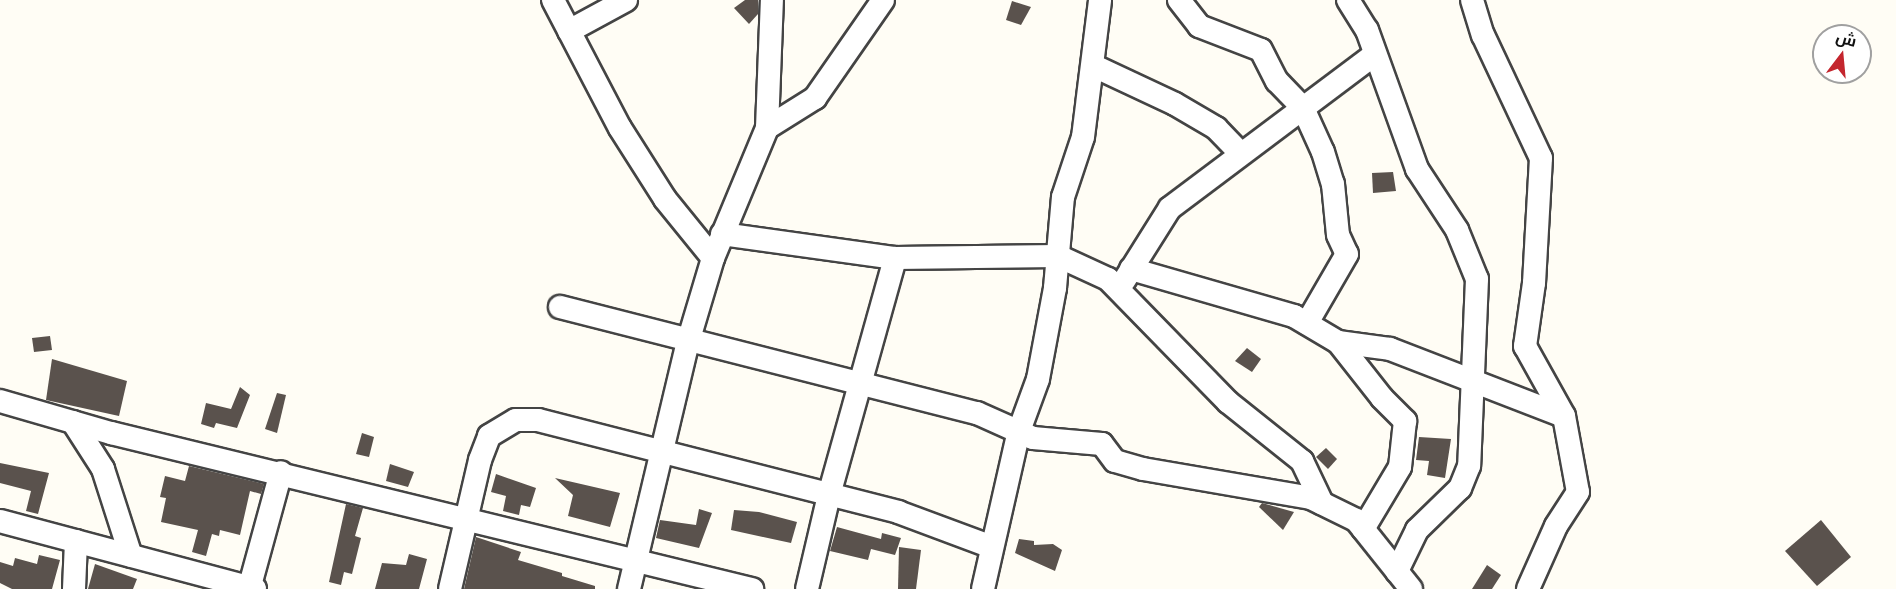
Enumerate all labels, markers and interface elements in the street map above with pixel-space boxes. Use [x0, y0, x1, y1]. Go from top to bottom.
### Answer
north arrow [1812, 24, 1872, 84]
text: ش [1834, 25, 1859, 52]

